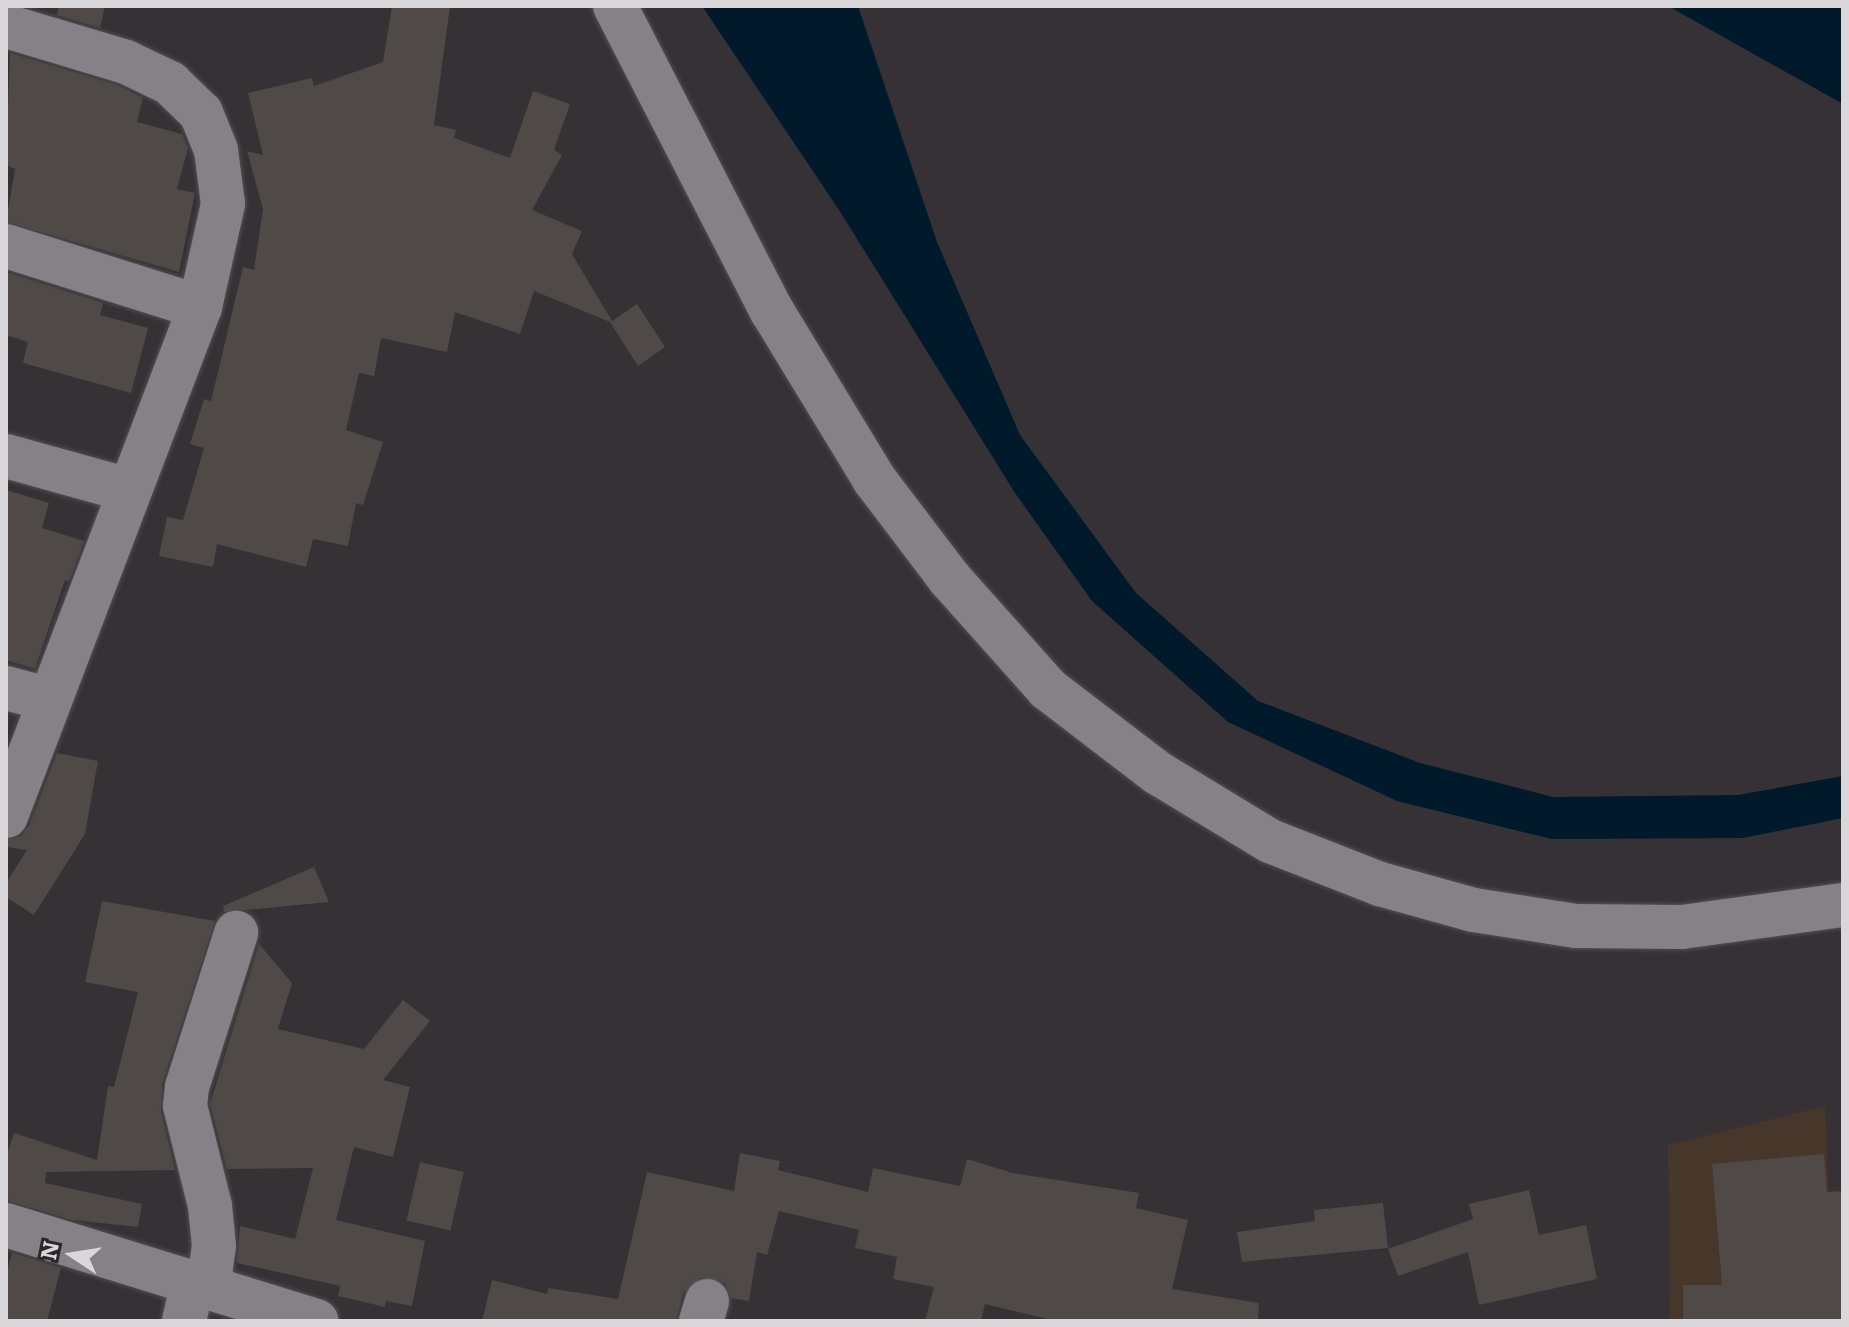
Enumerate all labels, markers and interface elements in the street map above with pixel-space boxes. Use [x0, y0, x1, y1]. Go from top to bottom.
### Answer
north arrow [32, 1215, 112, 1295]
text: N [30, 1237, 66, 1262]

